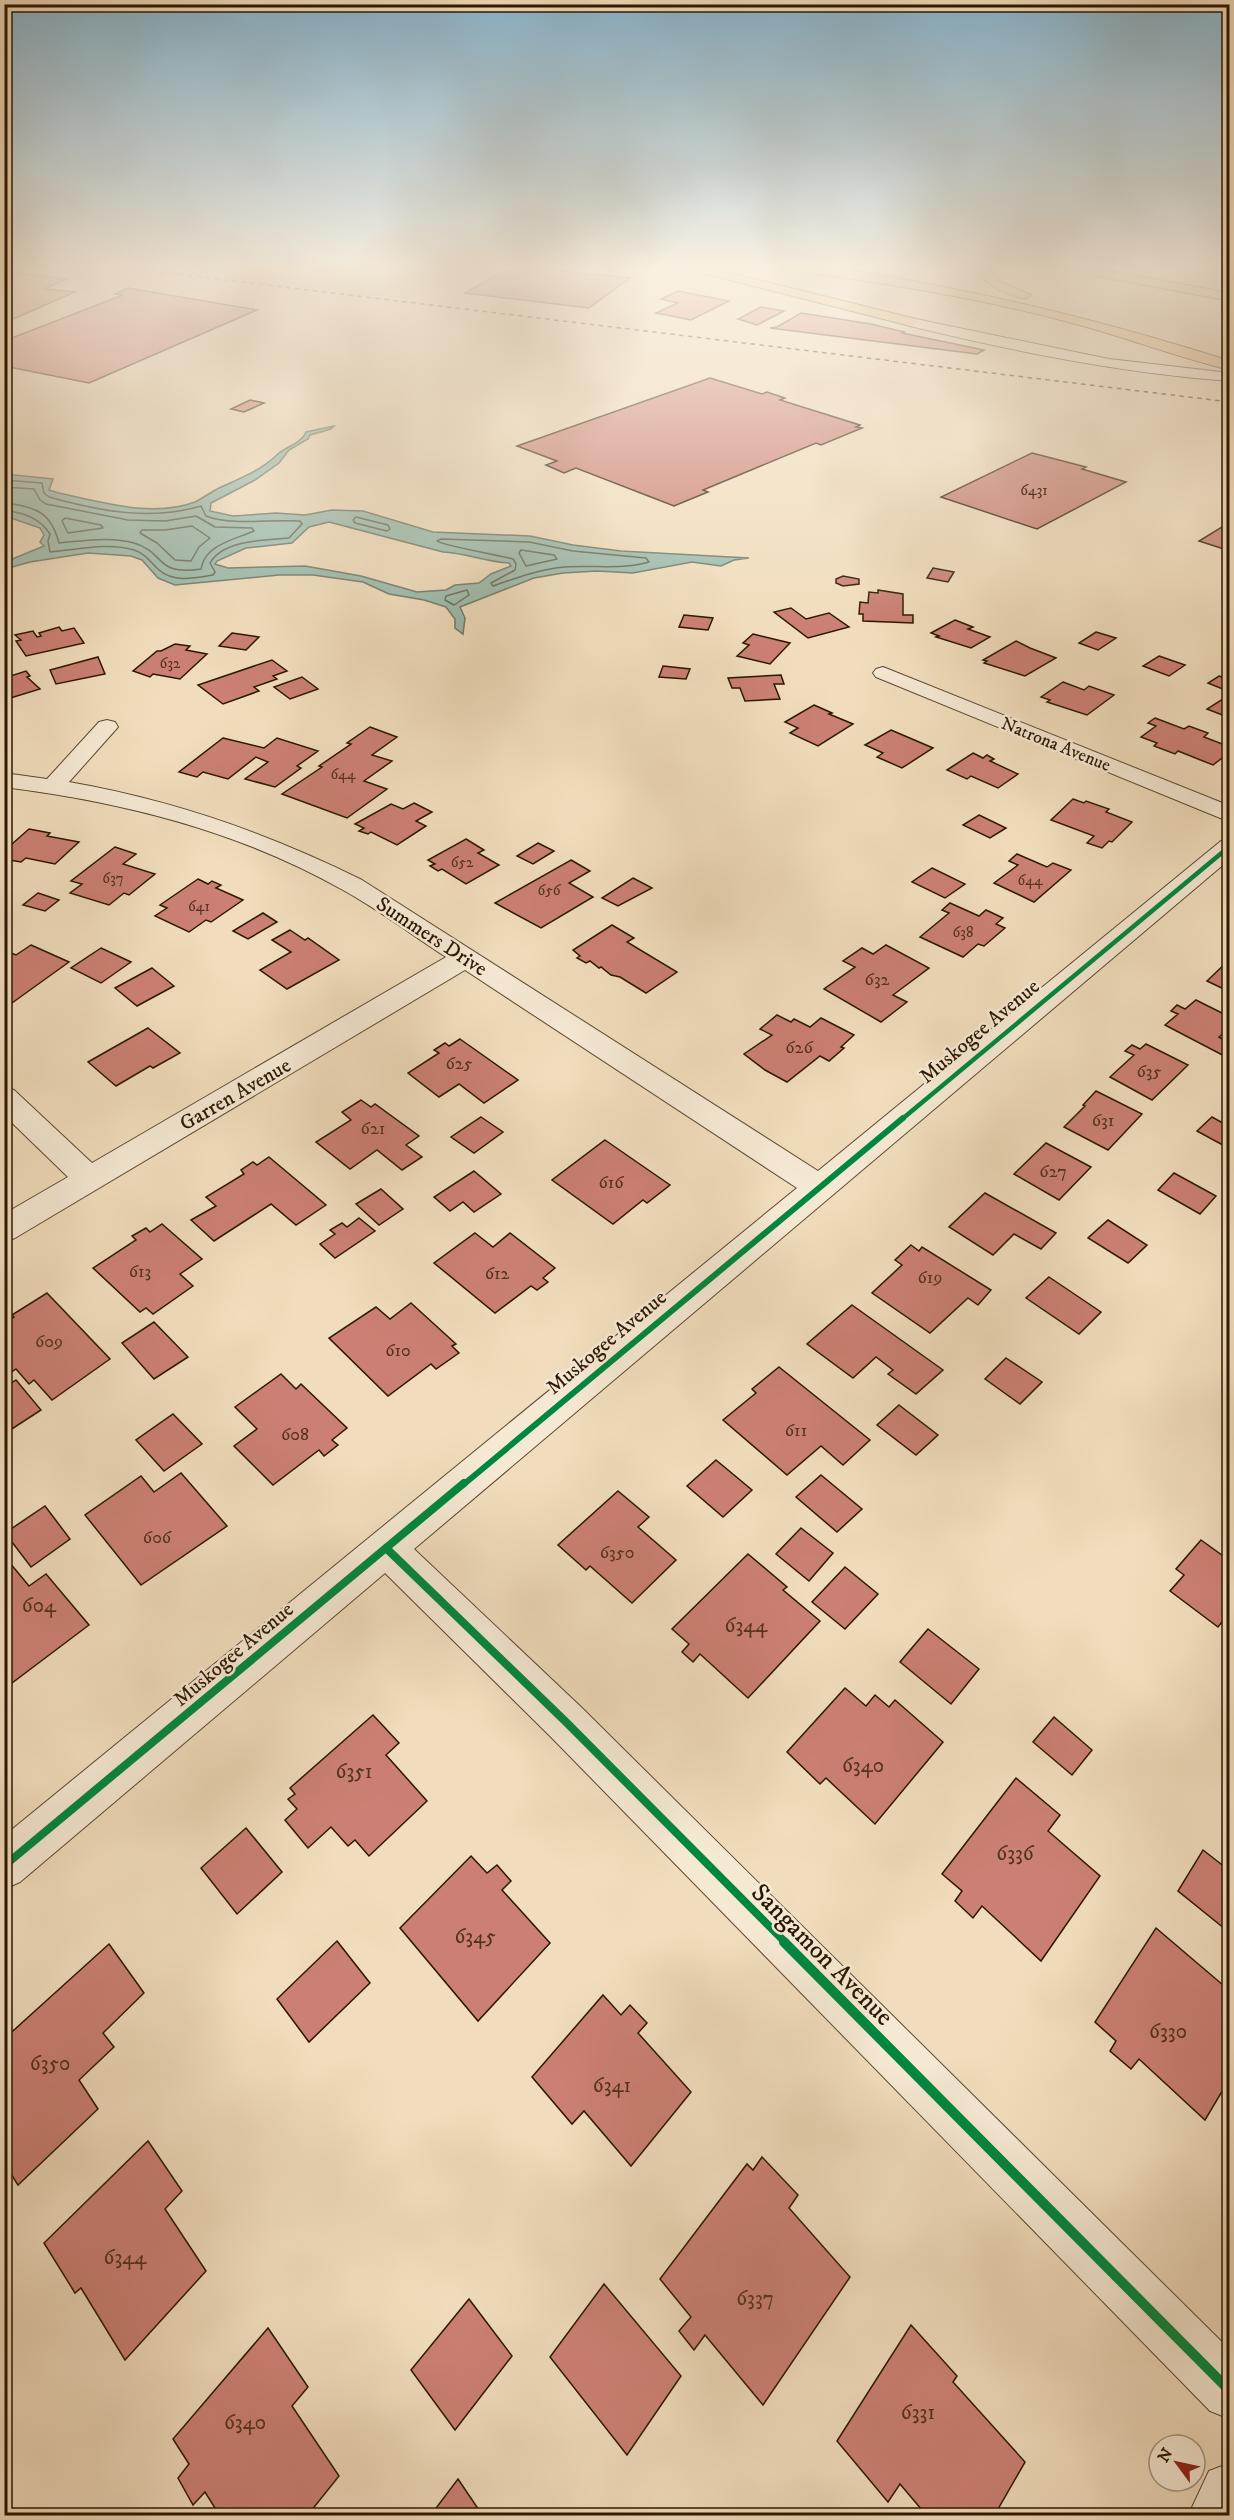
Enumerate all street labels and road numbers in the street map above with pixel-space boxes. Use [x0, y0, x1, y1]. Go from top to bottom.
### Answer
street label: Natrona Avenue [998, 713, 1114, 777]
street label: Summers Drive [371, 891, 492, 983]
street label: Muskogee Avenue [914, 974, 1045, 1090]
street label: Garren Avenue [175, 1052, 296, 1137]
street label: Muskogee Avenue [541, 1285, 672, 1401]
street label: Muskogee Avenue [168, 1597, 299, 1713]
street label: Sangamon Avenue [744, 1877, 900, 2033]

